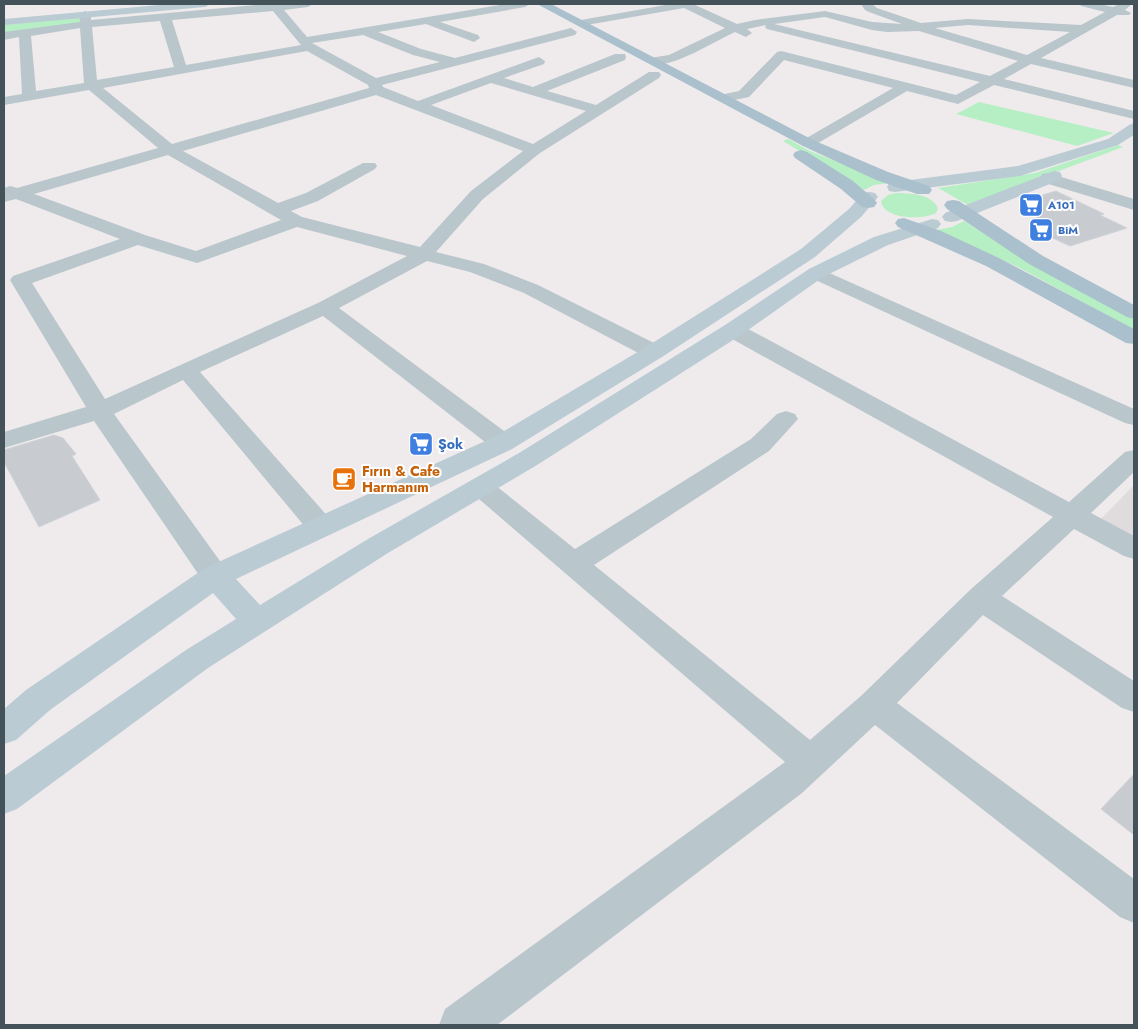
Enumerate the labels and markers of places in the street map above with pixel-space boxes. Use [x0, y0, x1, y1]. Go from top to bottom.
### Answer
supermarket icon: A101 [1018, 192, 1044, 218]
place label: A101 [1047, 197, 1075, 213]
supermarket icon: BiM [1028, 217, 1054, 243]
place label: BiM [1058, 222, 1078, 238]
supermarket icon: Şok [408, 431, 434, 457]
place label: Şok [438, 434, 463, 454]
place label: Fırın & Cafe Harmanım [362, 461, 440, 497]
cafe icon: Fırın & Cafe Harmanım [331, 466, 357, 492]

